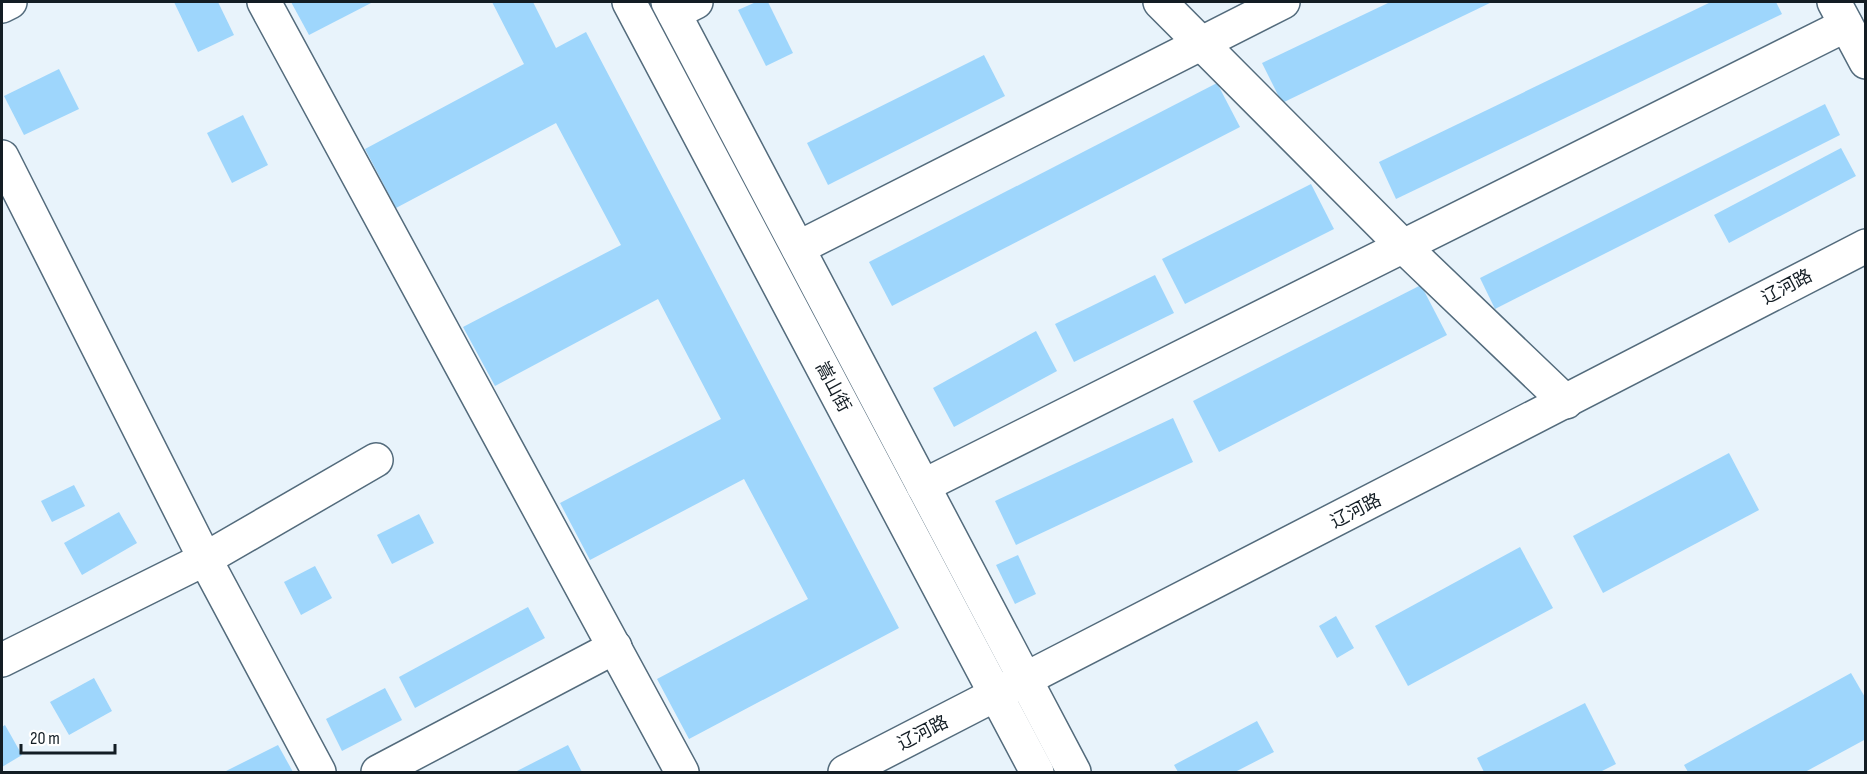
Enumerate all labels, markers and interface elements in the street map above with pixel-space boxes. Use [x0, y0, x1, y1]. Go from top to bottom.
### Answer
street label: 辽河路 [1758, 265, 1816, 309]
street label: 嵩山街 [811, 358, 855, 416]
street label: 辽河路 [1327, 489, 1385, 533]
street label: 辽河路 [894, 711, 952, 755]
scale bar [21, 717, 116, 755]
text: 20 m [30, 728, 60, 749]

